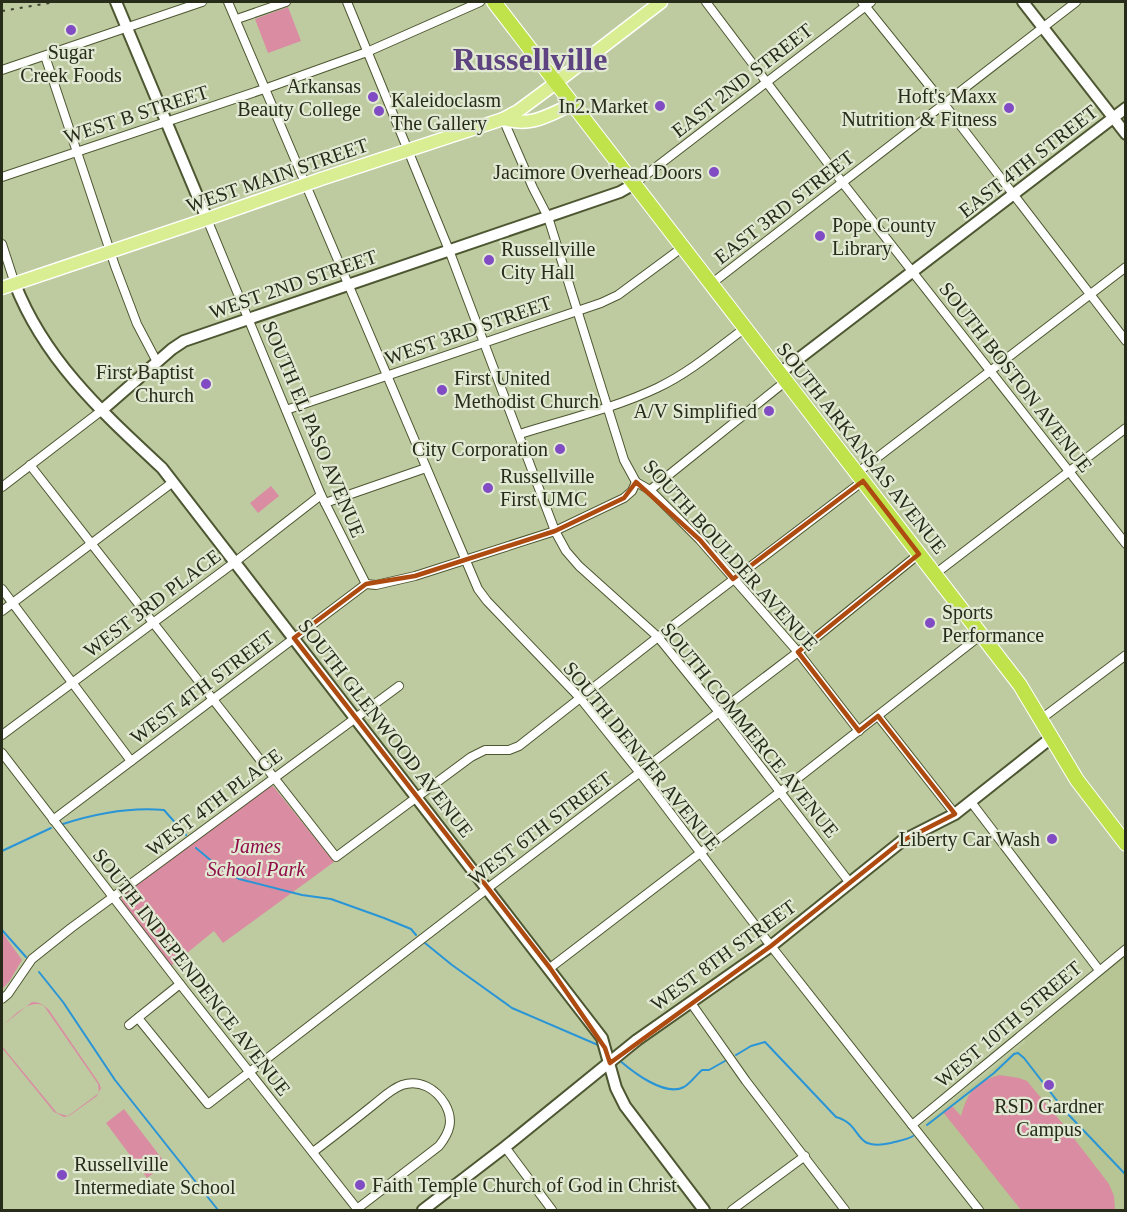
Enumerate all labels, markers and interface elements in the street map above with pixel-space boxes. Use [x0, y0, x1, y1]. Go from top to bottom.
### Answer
street label: EAST 2ND STREET [668, 18, 816, 142]
marker: Sugar Creek Foods [64, 23, 78, 37]
place label: Sugar Creek Foods [20, 41, 122, 86]
district label: Russellville [453, 41, 607, 77]
place label: Arkansas Beauty College [237, 75, 361, 121]
street label: WEST B STREET [61, 80, 211, 148]
place label: Hoft's Maxx Nutrition & Fitness [841, 85, 997, 130]
place label: Kaleidoclasm The Gallery [391, 89, 501, 135]
marker: Arkansas Beauty College [366, 90, 380, 104]
place label: In2.Market [559, 95, 648, 117]
marker: In2.Market [653, 99, 667, 113]
street label: EAST 4TH STREET [954, 100, 1102, 222]
marker: Hoft's Maxx Nutrition & Fitness [1002, 101, 1016, 115]
marker: Kaleidoclasm The Gallery [372, 104, 386, 118]
street label: WEST MAIN STREET [183, 134, 371, 216]
street label: EAST 3RD STREET [710, 146, 858, 268]
place label: Jacimore Overhead Doors [493, 161, 702, 183]
marker: Jacimore Overhead Doors [707, 165, 721, 179]
place label: Pope County Library [832, 214, 936, 260]
marker: Pope County Library [813, 229, 827, 243]
place label: Russellville City Hall [501, 238, 596, 284]
street label: WEST 2ND STREET [206, 245, 380, 323]
marker: Russellville City Hall [482, 253, 496, 267]
street label: SOUTH BOSTON AVENUE [935, 278, 1097, 476]
street label: WEST 3RD STREET [382, 291, 554, 369]
street label: SOUTH EL PASO AVENUE [258, 317, 370, 541]
street label: SOUTH ARKANSAS AVENUE [773, 338, 951, 558]
place label: First Baptist Church [96, 361, 194, 406]
place label: First United Methodist Church [454, 367, 599, 412]
marker: First Baptist Church [199, 377, 213, 391]
marker: First United Methodist Church [435, 383, 449, 397]
place label: A/V Simplified [633, 400, 757, 423]
marker: A/V Simplified [762, 404, 776, 418]
place label: City Corporation [412, 438, 548, 461]
marker: City Corporation [553, 442, 567, 456]
street label: SOUTH BOULDER AVENUE [639, 455, 823, 655]
place label: Russellville First UMC [500, 465, 595, 510]
marker: Russellville First UMC [481, 481, 495, 495]
street label: WEST 3RD PLACE [79, 545, 225, 661]
place label: Sports Performance [942, 601, 1044, 646]
street label: SOUTH GLENWOOD AVENUE [294, 615, 478, 841]
marker: Sports Performance [923, 616, 937, 630]
street label: SOUTH COMMERCE AVENUE [657, 618, 843, 842]
street label: WEST 4TH STREET [126, 626, 278, 748]
street label: SOUTH DENVER AVENUE [559, 657, 725, 855]
street label: WEST 4TH PLACE [142, 744, 286, 860]
street label: WEST 6TH STREET [464, 767, 616, 889]
place label: Liberty Car Wash [899, 828, 1040, 851]
marker: Liberty Car Wash [1045, 832, 1059, 846]
park label: James School Park [207, 835, 306, 880]
street label: SOUTH INDEPENDENCE AVENUE [89, 844, 295, 1100]
street label: WEST 8TH STREET [646, 895, 800, 1015]
street label: WEST 10TH STREET [930, 956, 1086, 1092]
marker: RSD Gardner Campus [1042, 1078, 1056, 1092]
place label: RSD Gardner Campus [994, 1095, 1104, 1141]
place label: Russellville Intermediate School [74, 1153, 236, 1198]
marker: Russellville Intermediate School [55, 1168, 69, 1182]
place label: Faith Temple Church of God in Christ [372, 1174, 677, 1197]
marker: Faith Temple Church of God in Christ [353, 1178, 367, 1192]

